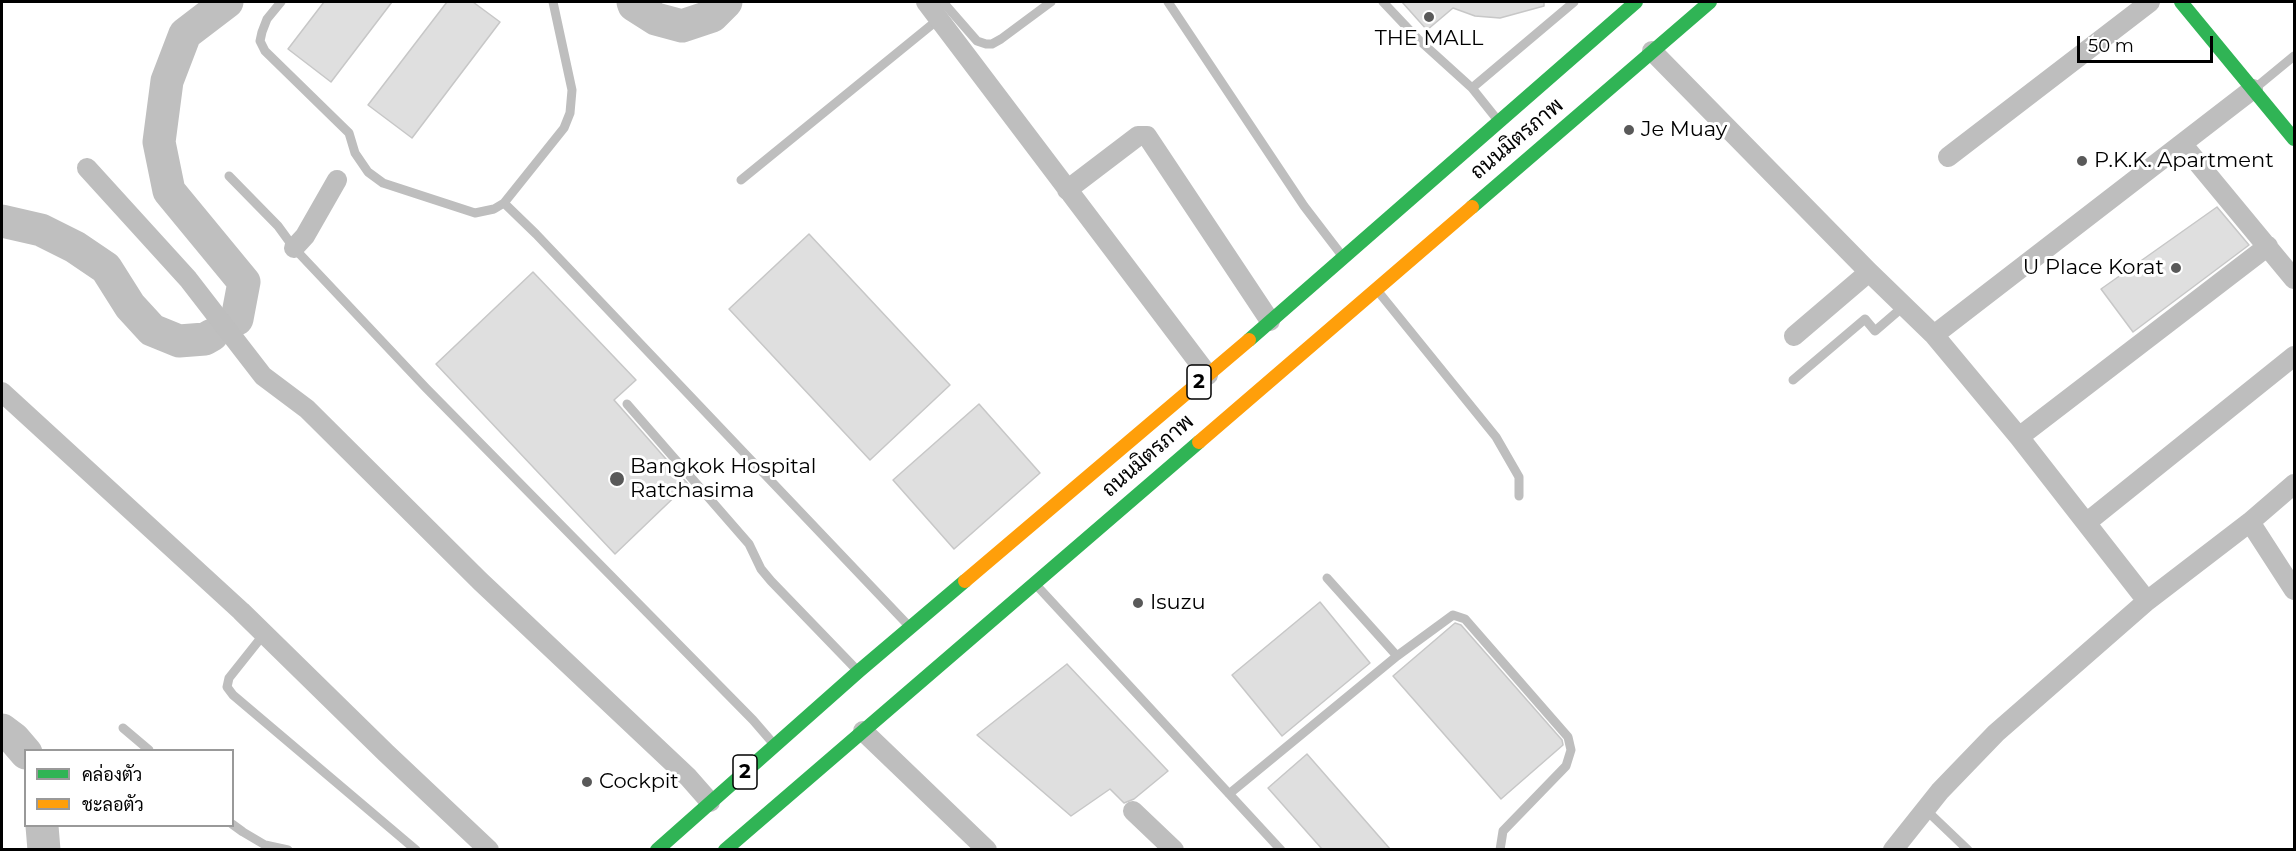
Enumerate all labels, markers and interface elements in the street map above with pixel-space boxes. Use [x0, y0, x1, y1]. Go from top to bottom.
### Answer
marker: THE MALL [1422, 10, 1436, 24]
scale bar [2080, 24, 2216, 62]
place label: THE MALL [1375, 26, 1483, 52]
text: 50 m [2088, 35, 2134, 57]
street label: ถนนมิตรภาพ [1466, 93, 1568, 185]
place label: Je Muay [1641, 117, 1727, 143]
marker: Je Muay [1622, 123, 1636, 137]
place label: P.K.K. Apartment [2094, 148, 2274, 174]
marker: P.K.K. Apartment [2075, 154, 2089, 168]
place label: U Place Korat [2023, 255, 2164, 281]
marker: U Place Korat [2169, 261, 2183, 275]
road number: 2 [1187, 365, 1211, 399]
street label: ถนนมิตรภาพ [1097, 409, 1199, 503]
place label: Bangkok Hospital Ratchasima [630, 454, 816, 504]
marker: Bangkok Hospital Ratchasima [608, 470, 626, 488]
place label: Isuzu [1150, 590, 1206, 616]
marker: Isuzu [1131, 596, 1145, 610]
legend [24, 749, 234, 827]
road number: 2 [733, 755, 757, 789]
text: คล่องตัว [82, 764, 142, 786]
place label: Cockpit [599, 769, 679, 795]
marker: Cockpit [580, 775, 594, 789]
text: ชะลอตัว [82, 794, 144, 816]

